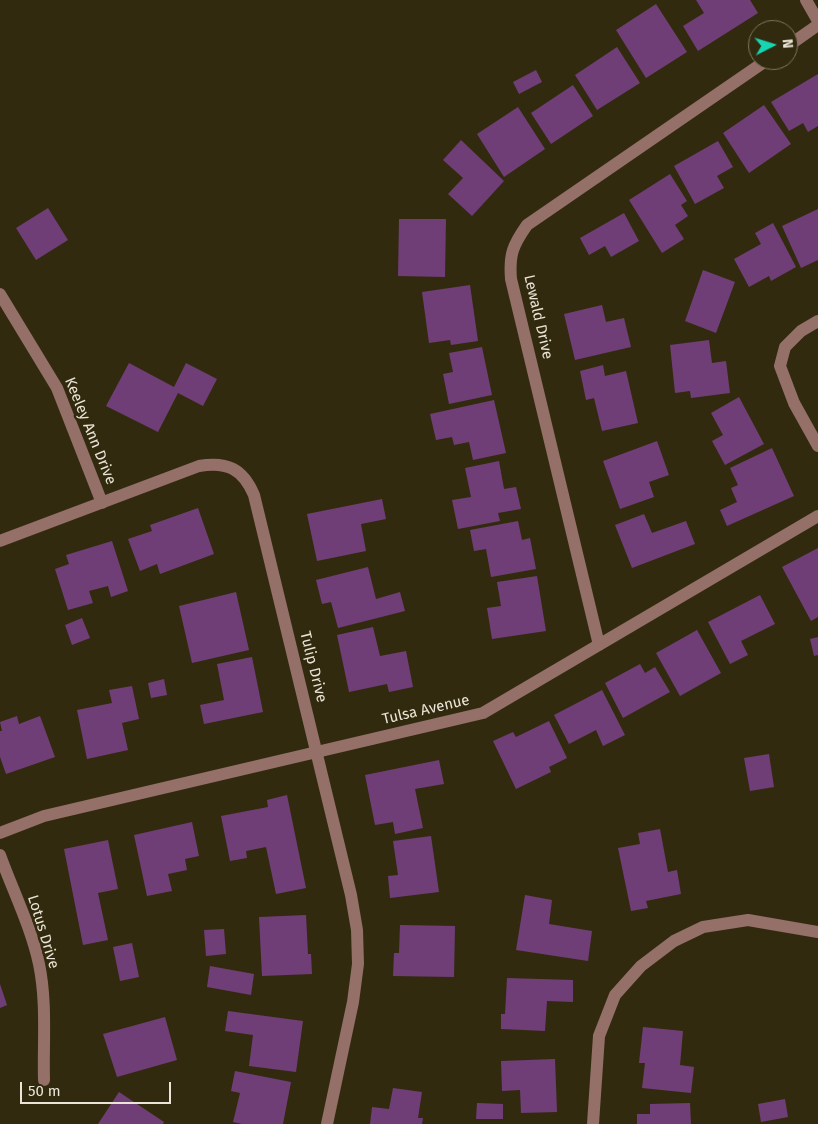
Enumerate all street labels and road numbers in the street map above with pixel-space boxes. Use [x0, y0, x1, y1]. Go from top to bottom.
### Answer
street label: Lewald Drive [520, 273, 556, 361]
street label: Keeley Ann Drive [60, 375, 120, 487]
street label: Tulip Drive [295, 630, 331, 704]
street label: Tulsa Avenue [381, 691, 471, 729]
street label: Lotus Drive [23, 893, 63, 971]

